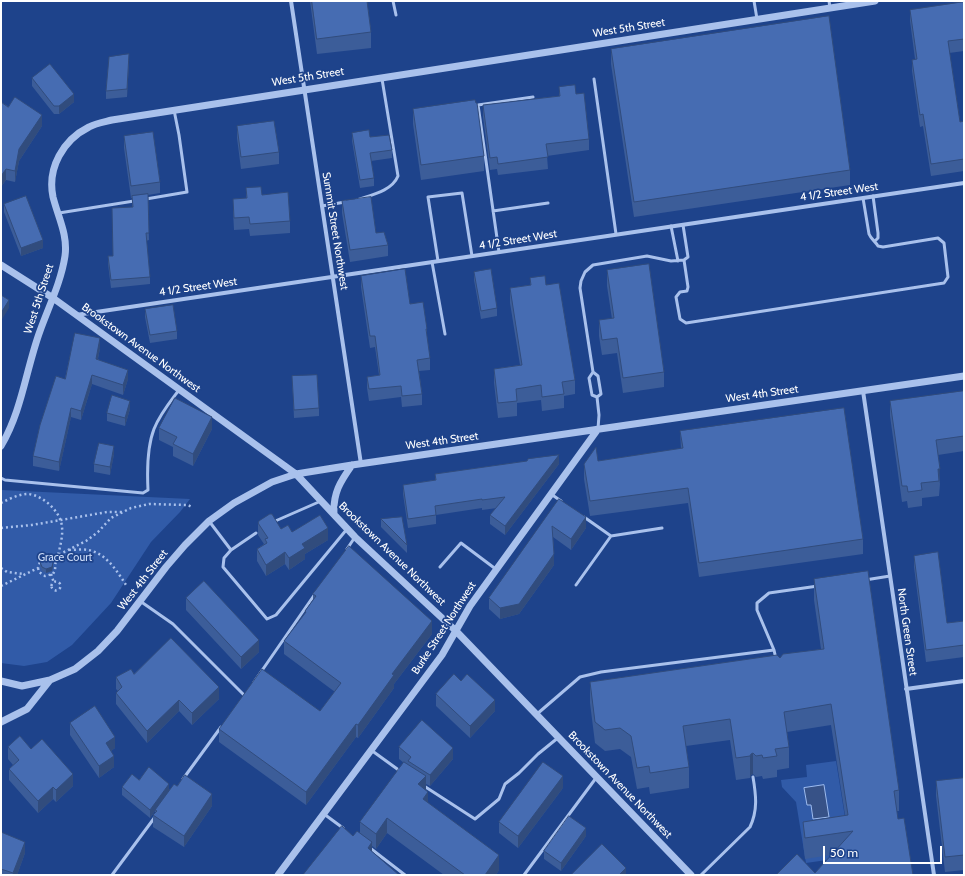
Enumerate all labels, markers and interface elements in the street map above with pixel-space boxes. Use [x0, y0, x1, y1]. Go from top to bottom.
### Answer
street label: West 5th Street [592, 16, 666, 40]
street label: West 5th Street [271, 65, 345, 89]
street label: Summit Street Northwest [319, 171, 351, 291]
street label: 4 1/2 Street West [799, 180, 879, 204]
street label: 4 1/2 Street West [478, 227, 558, 253]
street label: West 5th Street [21, 262, 57, 336]
street label: 4 1/2 Street West [158, 275, 238, 299]
street label: Brookstown Avenue Northwest [79, 300, 203, 396]
street label: West 4th Street [725, 382, 799, 406]
street label: West 4th Street [405, 429, 479, 453]
street label: Brookstown Avenue Northwest [336, 499, 448, 609]
street label: West 4th Street [115, 547, 171, 613]
park label: Grace Court [38, 551, 92, 565]
street label: Burke Street Northwest [409, 579, 479, 677]
street label: North Green Street [894, 587, 920, 677]
street label: Brookstown Avenue Northwest [565, 729, 675, 841]
scale bar [825, 838, 944, 864]
text: 50 m [830, 845, 858, 860]

